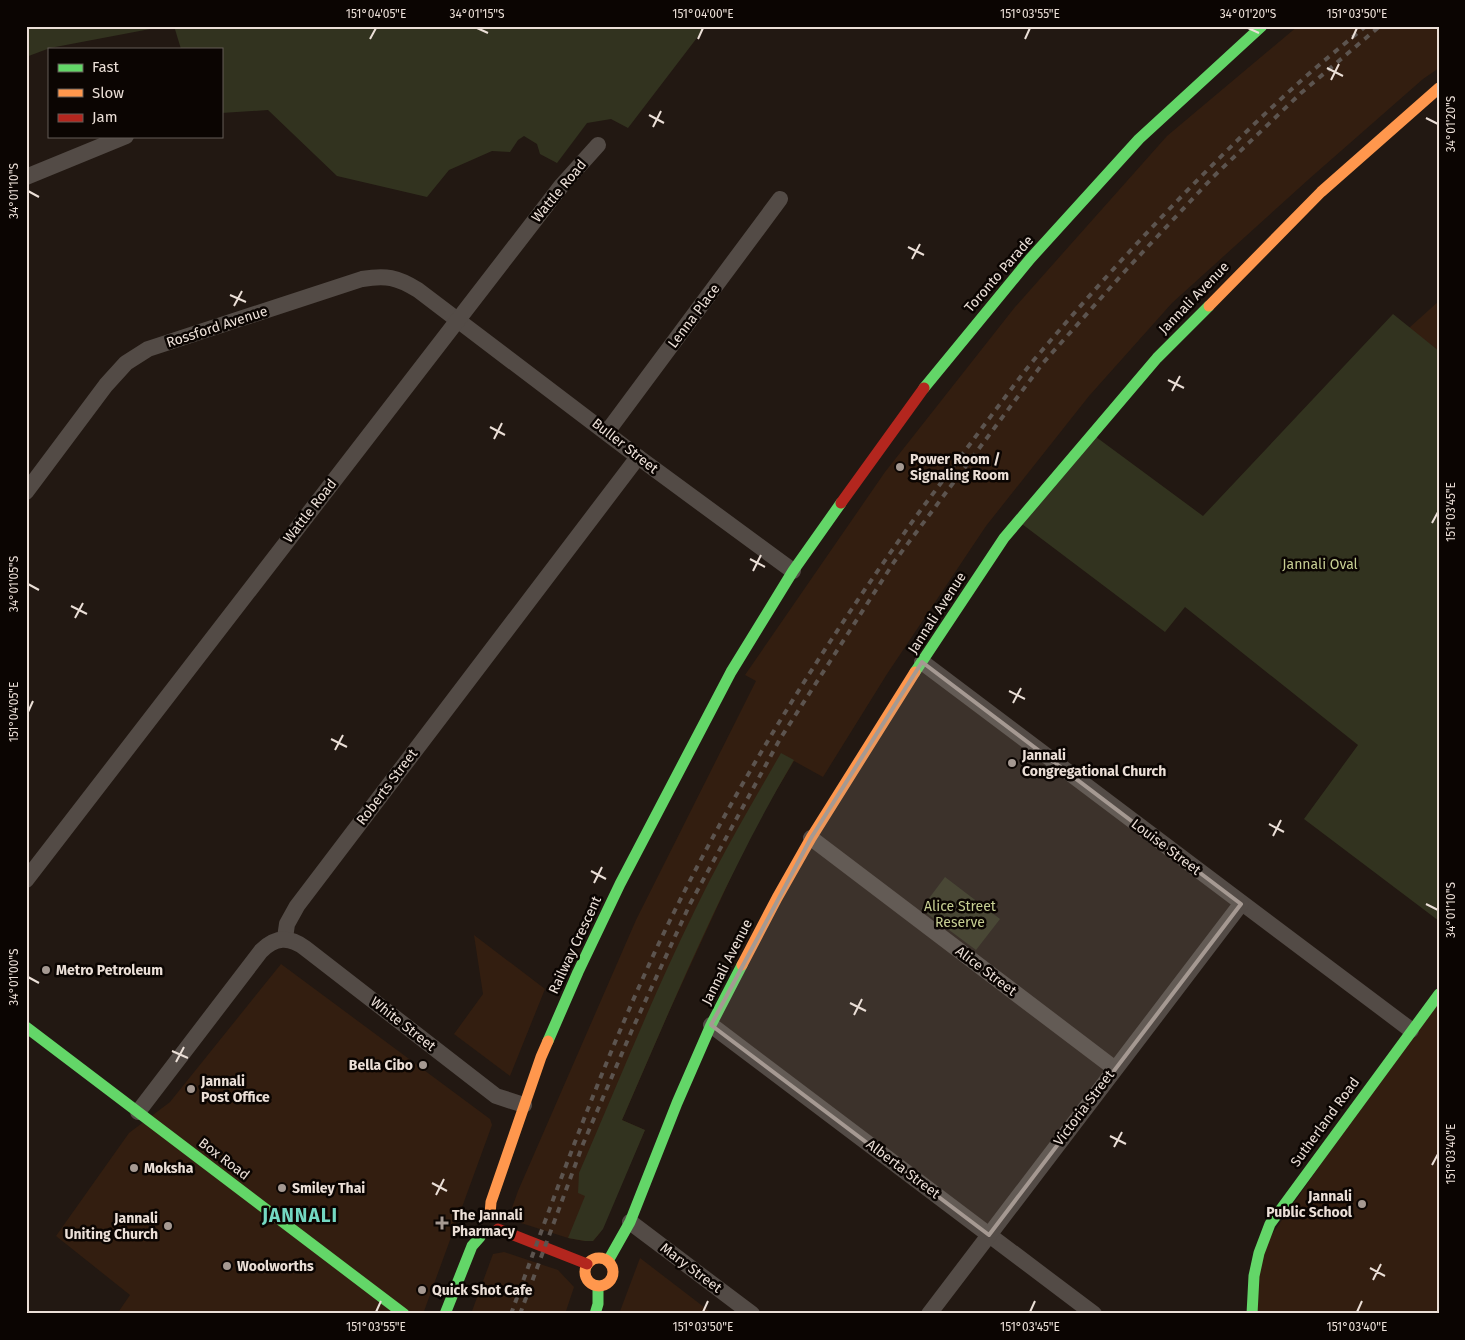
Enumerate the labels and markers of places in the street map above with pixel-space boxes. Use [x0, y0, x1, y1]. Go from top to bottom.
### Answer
place label: Power Room / Signaling Room [910, 451, 1009, 484]
marker: Power Room / Signaling Room [894, 461, 906, 473]
place label: Jannali Congregational Church [1021, 747, 1166, 780]
marker: Jannali Congregational Church [1006, 757, 1018, 769]
place label: Metro Petroleum [56, 962, 163, 979]
marker: Metro Petroleum [40, 964, 52, 976]
place label: Bella Cibo [349, 1057, 413, 1074]
marker: Bella Cibo [417, 1059, 429, 1071]
place label: Jannali Post Office [200, 1073, 270, 1106]
marker: Jannali Post Office [185, 1083, 197, 1095]
place label: Moksha [144, 1160, 194, 1177]
marker: Moksha [128, 1162, 140, 1174]
place label: Smiley Thai [292, 1180, 365, 1197]
marker: Smiley Thai [276, 1182, 288, 1194]
place label: Jannali Public School [1266, 1188, 1353, 1221]
marker: Jannali Public School [1356, 1198, 1368, 1210]
place label: The Jannali Pharmacy [452, 1207, 523, 1240]
place label: Jannali Uniting Church [64, 1210, 158, 1243]
marker: The Jannali Pharmacy [436, 1217, 448, 1229]
marker: Jannali Uniting Church [162, 1220, 174, 1232]
place label: Woolworths [237, 1258, 314, 1275]
marker: Woolworths [221, 1260, 233, 1272]
place label: Quick Shot Cafe [432, 1282, 533, 1299]
marker: Quick Shot Cafe [416, 1284, 428, 1296]

